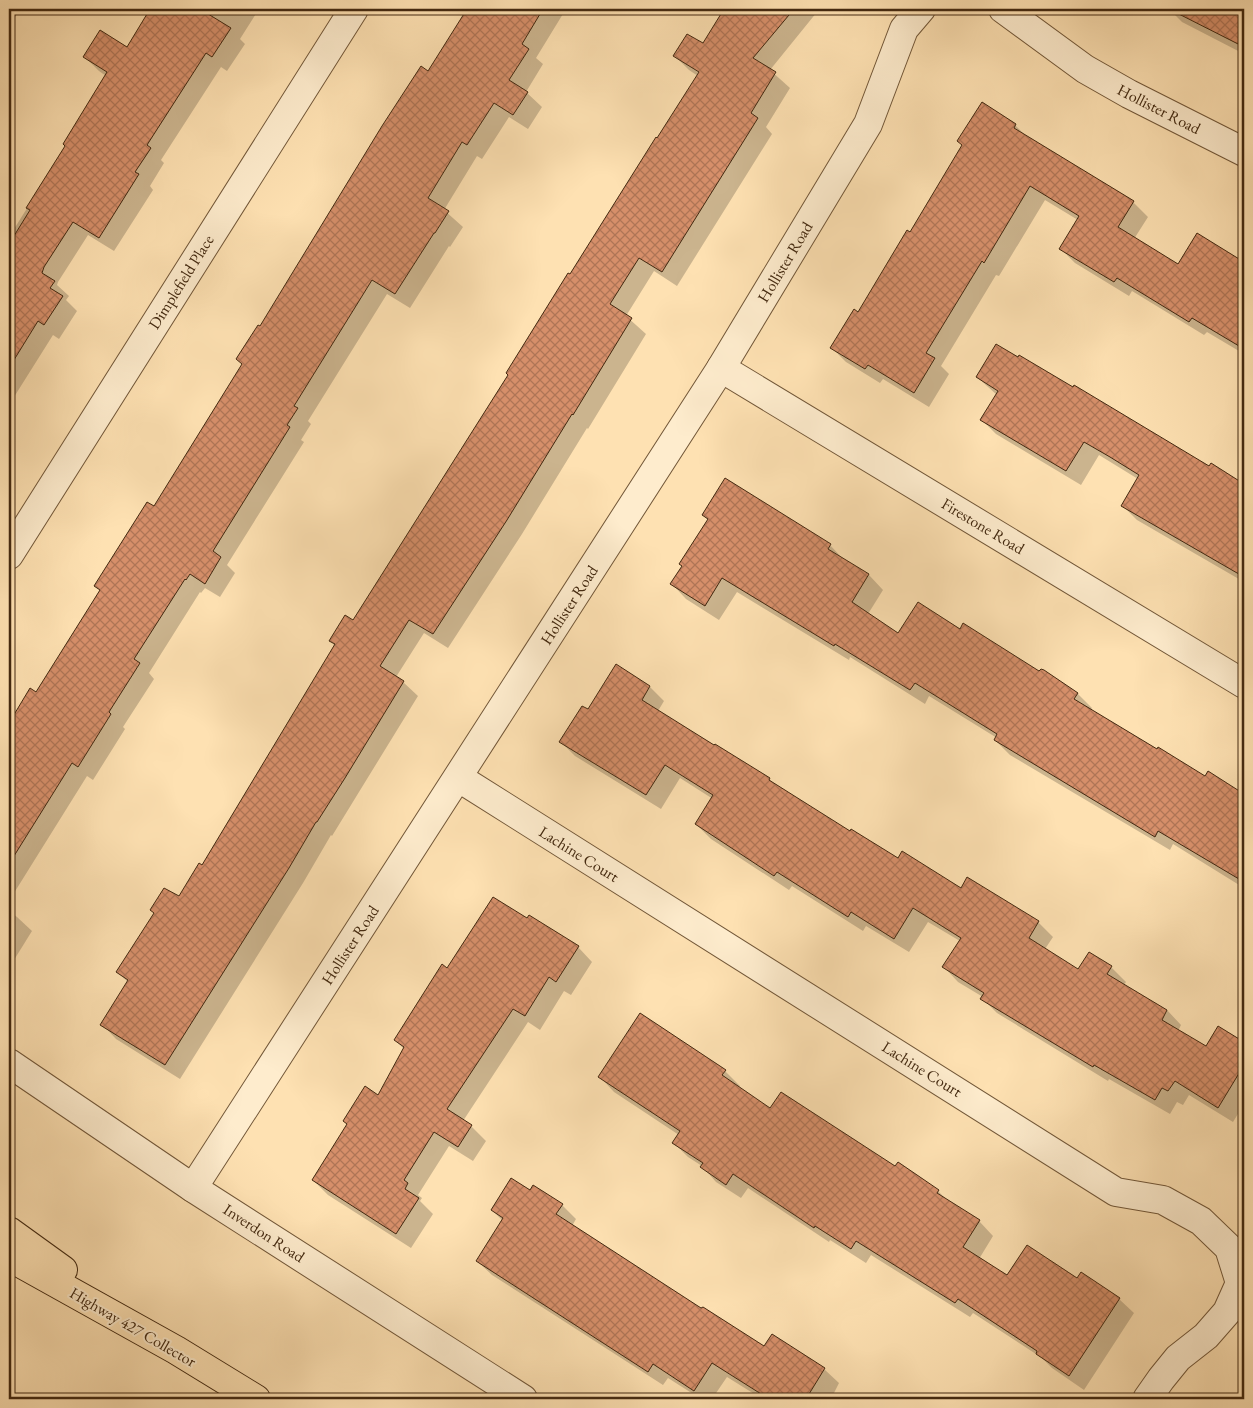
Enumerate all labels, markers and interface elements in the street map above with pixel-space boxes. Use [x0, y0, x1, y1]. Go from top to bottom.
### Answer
street label: Hollister Road [1114, 79, 1205, 139]
street label: Hollister Road [753, 217, 818, 306]
street label: Dimplefield Place [144, 231, 218, 333]
street label: Firestone Road [938, 493, 1029, 559]
street label: Hollister Road [535, 560, 603, 649]
street label: Lachine Court [535, 821, 623, 887]
street label: Hollister Road [316, 900, 384, 989]
street label: Lachine Court [878, 1036, 966, 1102]
street label: Inverdon Road [219, 1199, 309, 1268]
street label: Highway 427 Collector [66, 1282, 201, 1372]

